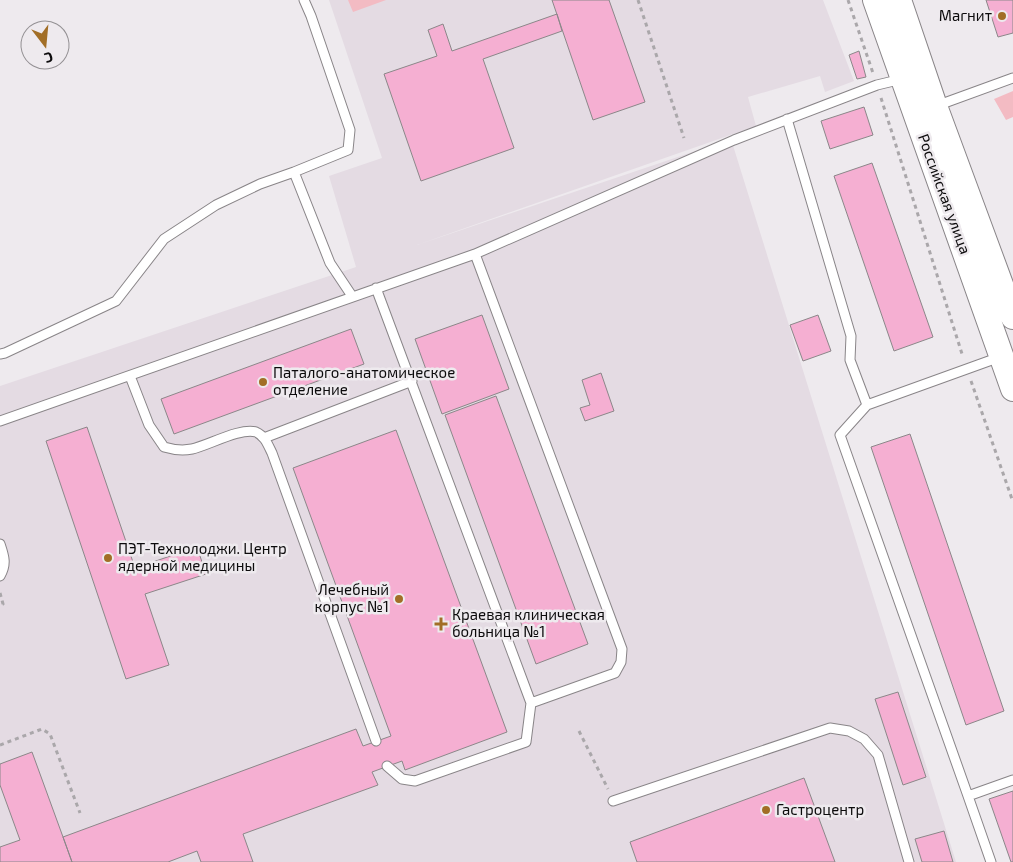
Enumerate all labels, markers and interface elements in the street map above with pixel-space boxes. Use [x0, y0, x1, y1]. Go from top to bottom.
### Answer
place label: Магнит [939, 6, 992, 24]
marker: Магнит [996, 10, 1008, 22]
north arrow [20, 20, 70, 70]
text: С [42, 49, 55, 67]
street label: Российская улица [914, 131, 975, 257]
place label: Паталого-анатомическое отделение [273, 363, 455, 398]
marker: Паталого-анатомическое отделение [257, 376, 269, 388]
place label: ПЭТ-Технолоджи. Центр ядерной медицины [118, 539, 287, 574]
marker: ПЭТ-Технолоджи. Центр ядерной медицины [102, 552, 114, 564]
place label: Лечебный корпус №1 [314, 580, 389, 616]
marker: Лечебный корпус №1 [393, 593, 405, 605]
place label: Краевая клиническая больница №1 [452, 605, 605, 640]
marker: Краевая клиническая больница №1 [434, 617, 448, 631]
place label: Гастроцентр [776, 800, 864, 818]
marker: Гастроцентр [760, 804, 772, 816]

